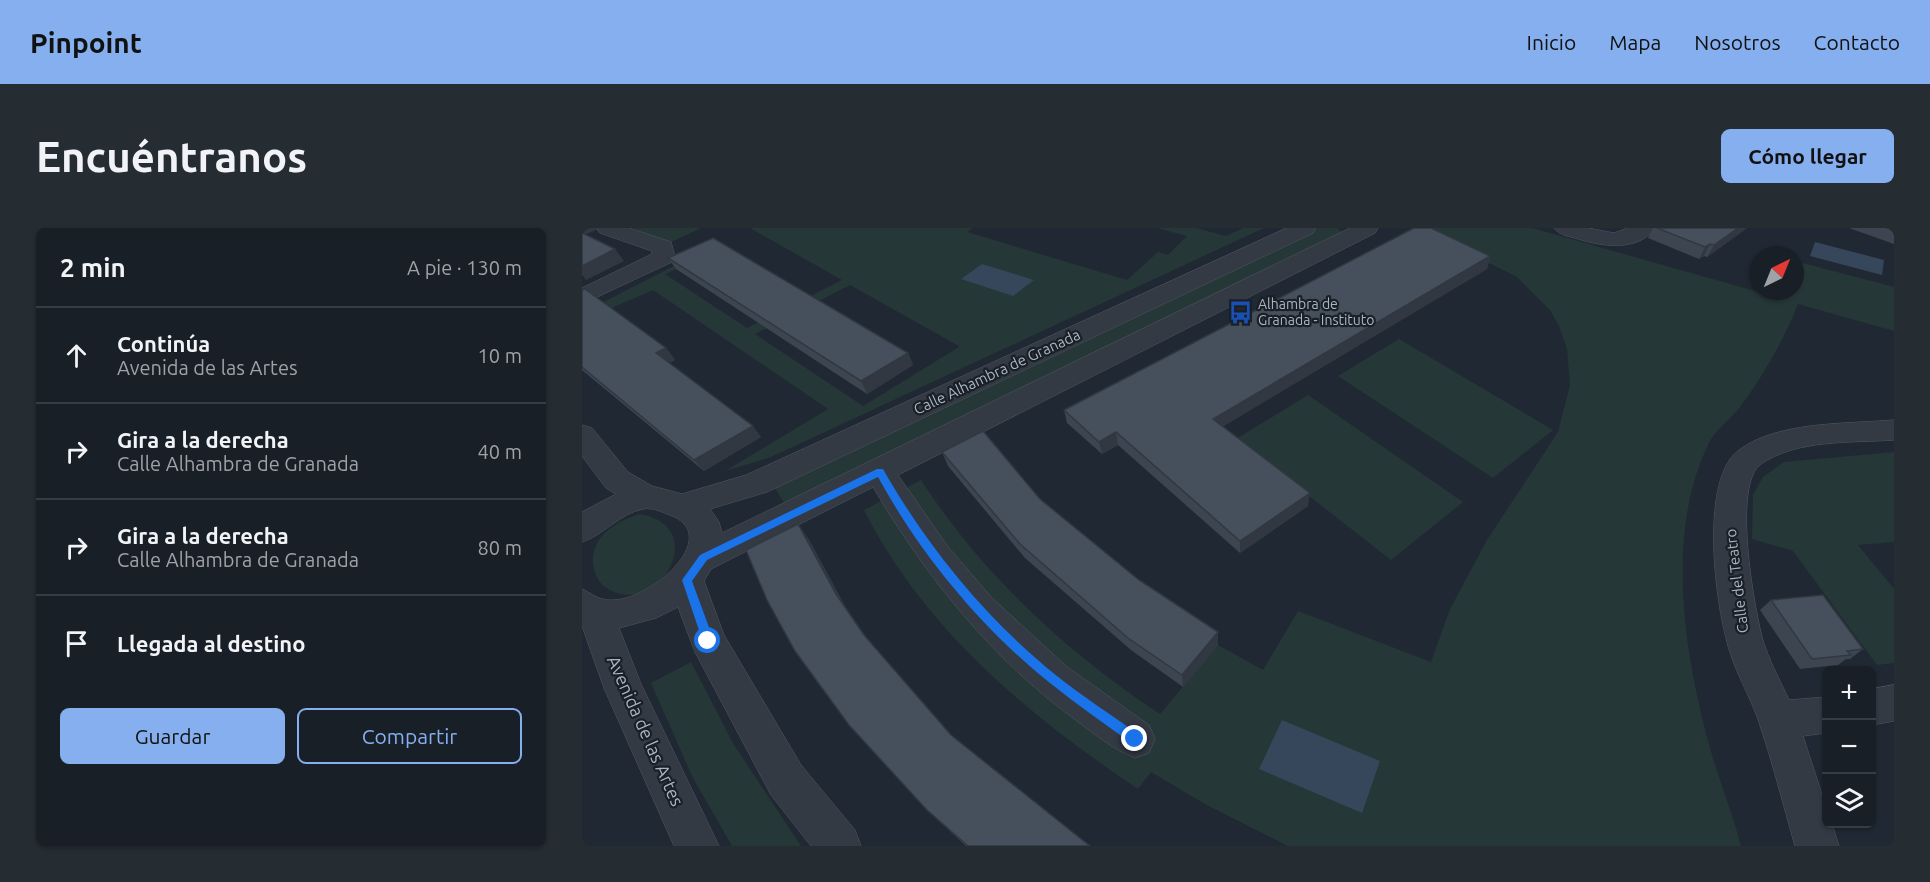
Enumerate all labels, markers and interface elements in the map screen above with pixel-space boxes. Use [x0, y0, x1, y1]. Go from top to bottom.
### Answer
text: Pinpoint [30, 27, 142, 58]
text: Inicio [1527, 30, 1576, 54]
text: Mapa [1609, 30, 1661, 54]
text: Nosotros [1694, 30, 1781, 54]
text: Contacto [1814, 30, 1900, 54]
button: Cómo llegar [1721, 129, 1894, 183]
text: Encuéntranos [36, 133, 307, 180]
north arrow [1750, 246, 1804, 300]
text: 2 min [60, 253, 126, 282]
text: A pie · 130 m [407, 256, 522, 279]
place label: Alhambra de Granada - Instituto [1258, 296, 1375, 328]
bus stop icon: Alhambra de Granada - Instituto [1227, 299, 1253, 325]
street label: Calle Alhambra de Granada [911, 325, 1083, 418]
text: Continúa [117, 331, 210, 356]
icon: ahead [60, 339, 93, 372]
text: 10 m [478, 344, 522, 367]
text: Avenida de las Artes [117, 356, 298, 379]
text: Gira a la derecha [117, 427, 289, 452]
icon: right [60, 435, 93, 468]
text: 40 m [478, 440, 522, 463]
text: Calle Alhambra de Granada [117, 452, 359, 475]
text: Gira a la derecha [117, 523, 289, 548]
street label: Calle del Teatro [1722, 528, 1751, 634]
icon: right [60, 531, 93, 564]
text: 80 m [478, 536, 522, 559]
text: Calle Alhambra de Granada [117, 548, 359, 571]
icon: arrive [60, 627, 93, 660]
route start [694, 627, 720, 653]
text: Llegada al destino [117, 631, 305, 656]
street label: Avenida de las Artes [604, 652, 688, 809]
map controls [1822, 666, 1876, 828]
button: + [1822, 666, 1876, 720]
button: Guardar [60, 708, 285, 764]
button: Compartir [297, 708, 522, 764]
button: − [1822, 720, 1876, 774]
route end [1121, 725, 1147, 751]
button: layers [1822, 774, 1876, 828]

